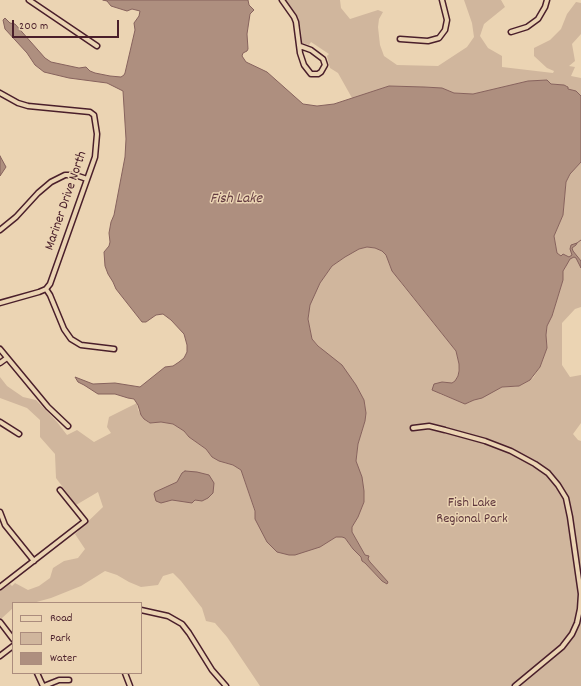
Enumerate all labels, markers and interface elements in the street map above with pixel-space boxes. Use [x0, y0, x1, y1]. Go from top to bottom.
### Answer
scale bar [14, 12, 121, 38]
text: 200 m [19, 18, 48, 35]
street label: Mariner Drive North [42, 149, 92, 253]
water label: Fish Lake [210, 191, 262, 209]
park label: Fish Lake Regional Park [436, 496, 508, 528]
legend [12, 602, 142, 674]
text: Road [50, 610, 72, 627]
text: Park [50, 630, 70, 647]
text: Water [50, 650, 77, 667]

